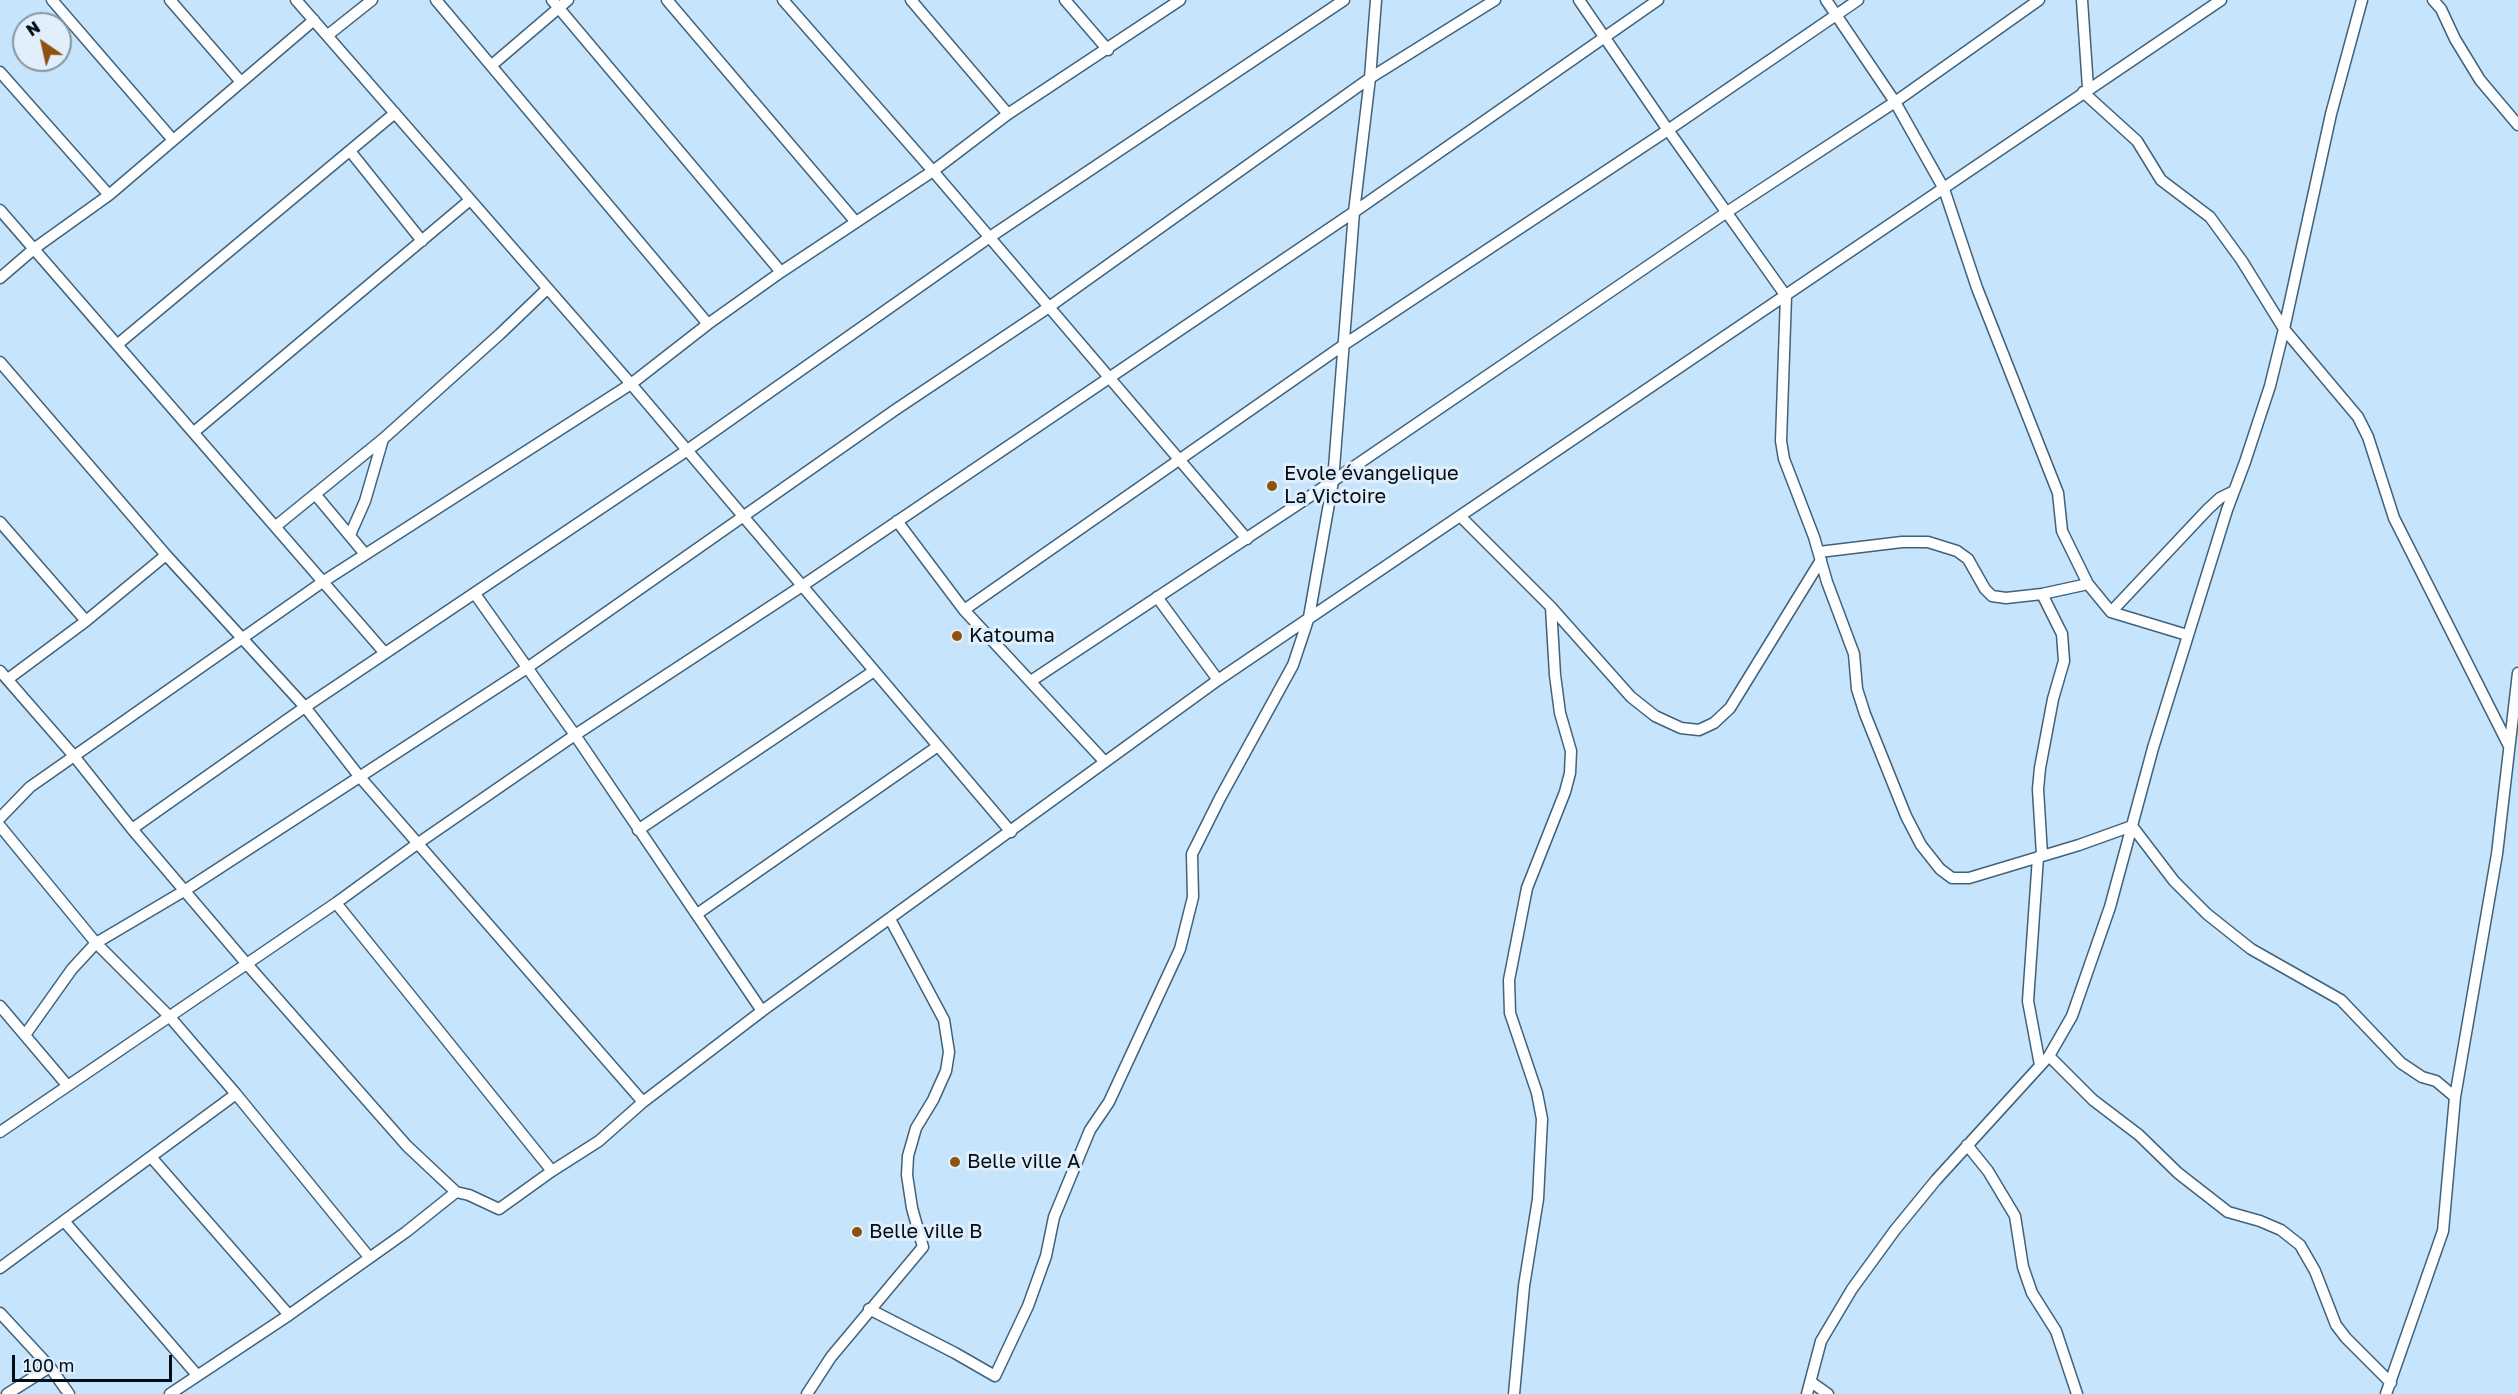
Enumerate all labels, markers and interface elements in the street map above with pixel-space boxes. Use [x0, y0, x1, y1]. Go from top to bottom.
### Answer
north arrow [12, 12, 72, 72]
text: N [22, 17, 44, 40]
place label: Evole évangelique La Victoire [1284, 462, 1459, 509]
marker: Evole évangelique La Victoire [1265, 479, 1279, 493]
place label: Katouma [969, 624, 1055, 648]
marker: Katouma [950, 629, 964, 643]
place label: Belle ville A [967, 1150, 1080, 1174]
marker: Belle ville A [948, 1155, 962, 1169]
place label: Belle ville B [869, 1220, 982, 1244]
marker: Belle ville B [850, 1225, 864, 1239]
scale bar [15, 1343, 176, 1381]
text: 100 m [23, 1354, 74, 1376]

